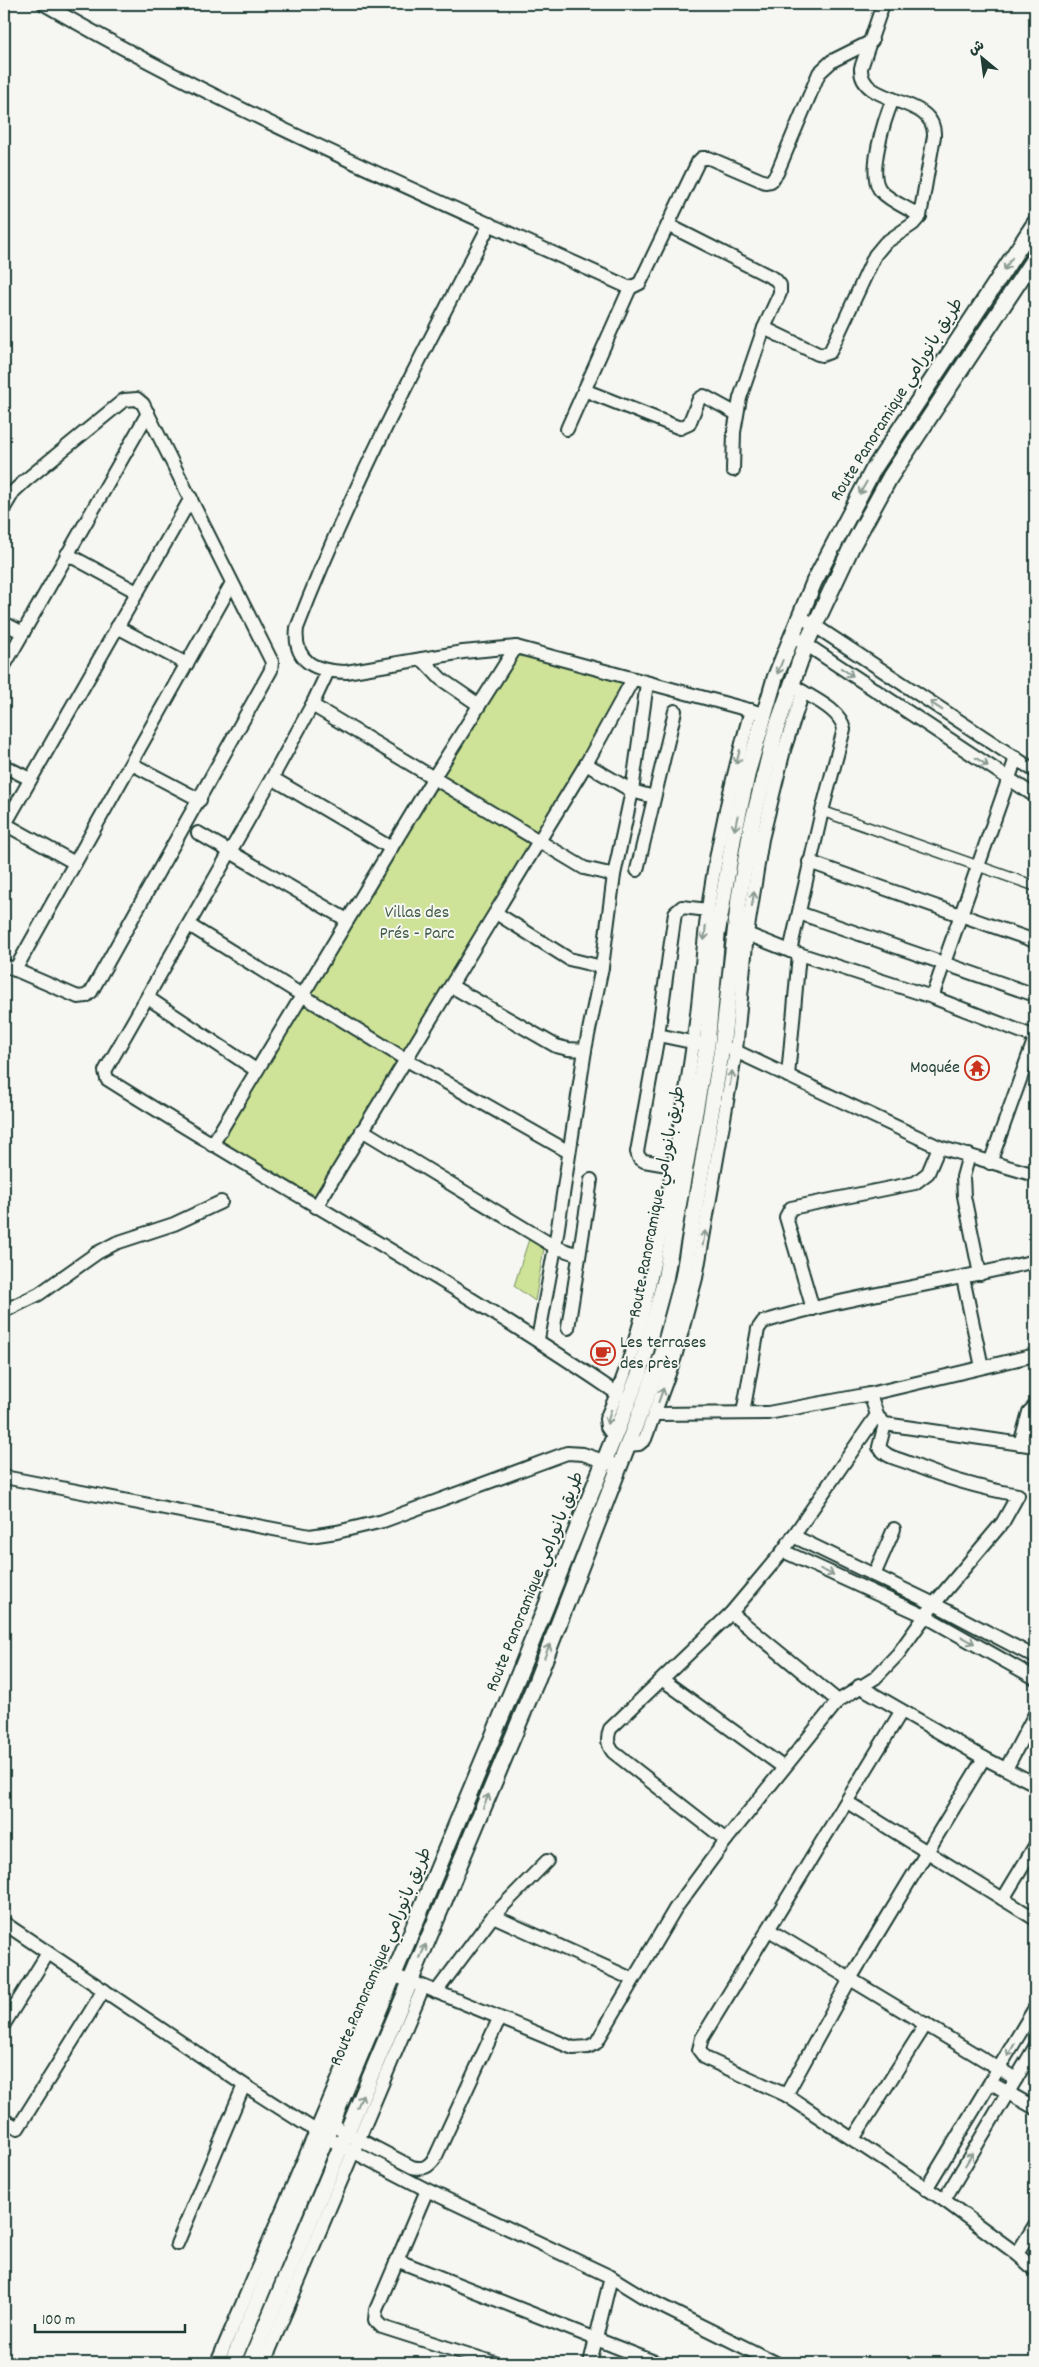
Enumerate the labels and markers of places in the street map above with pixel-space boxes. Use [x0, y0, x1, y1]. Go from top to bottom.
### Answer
temple icon: Moquée [964, 1055, 990, 1081]
place label: Moquée [910, 1056, 960, 1081]
place label: Les terrases des près [620, 1331, 706, 1377]
cafe icon: Les terrases des près [590, 1340, 616, 1366]

